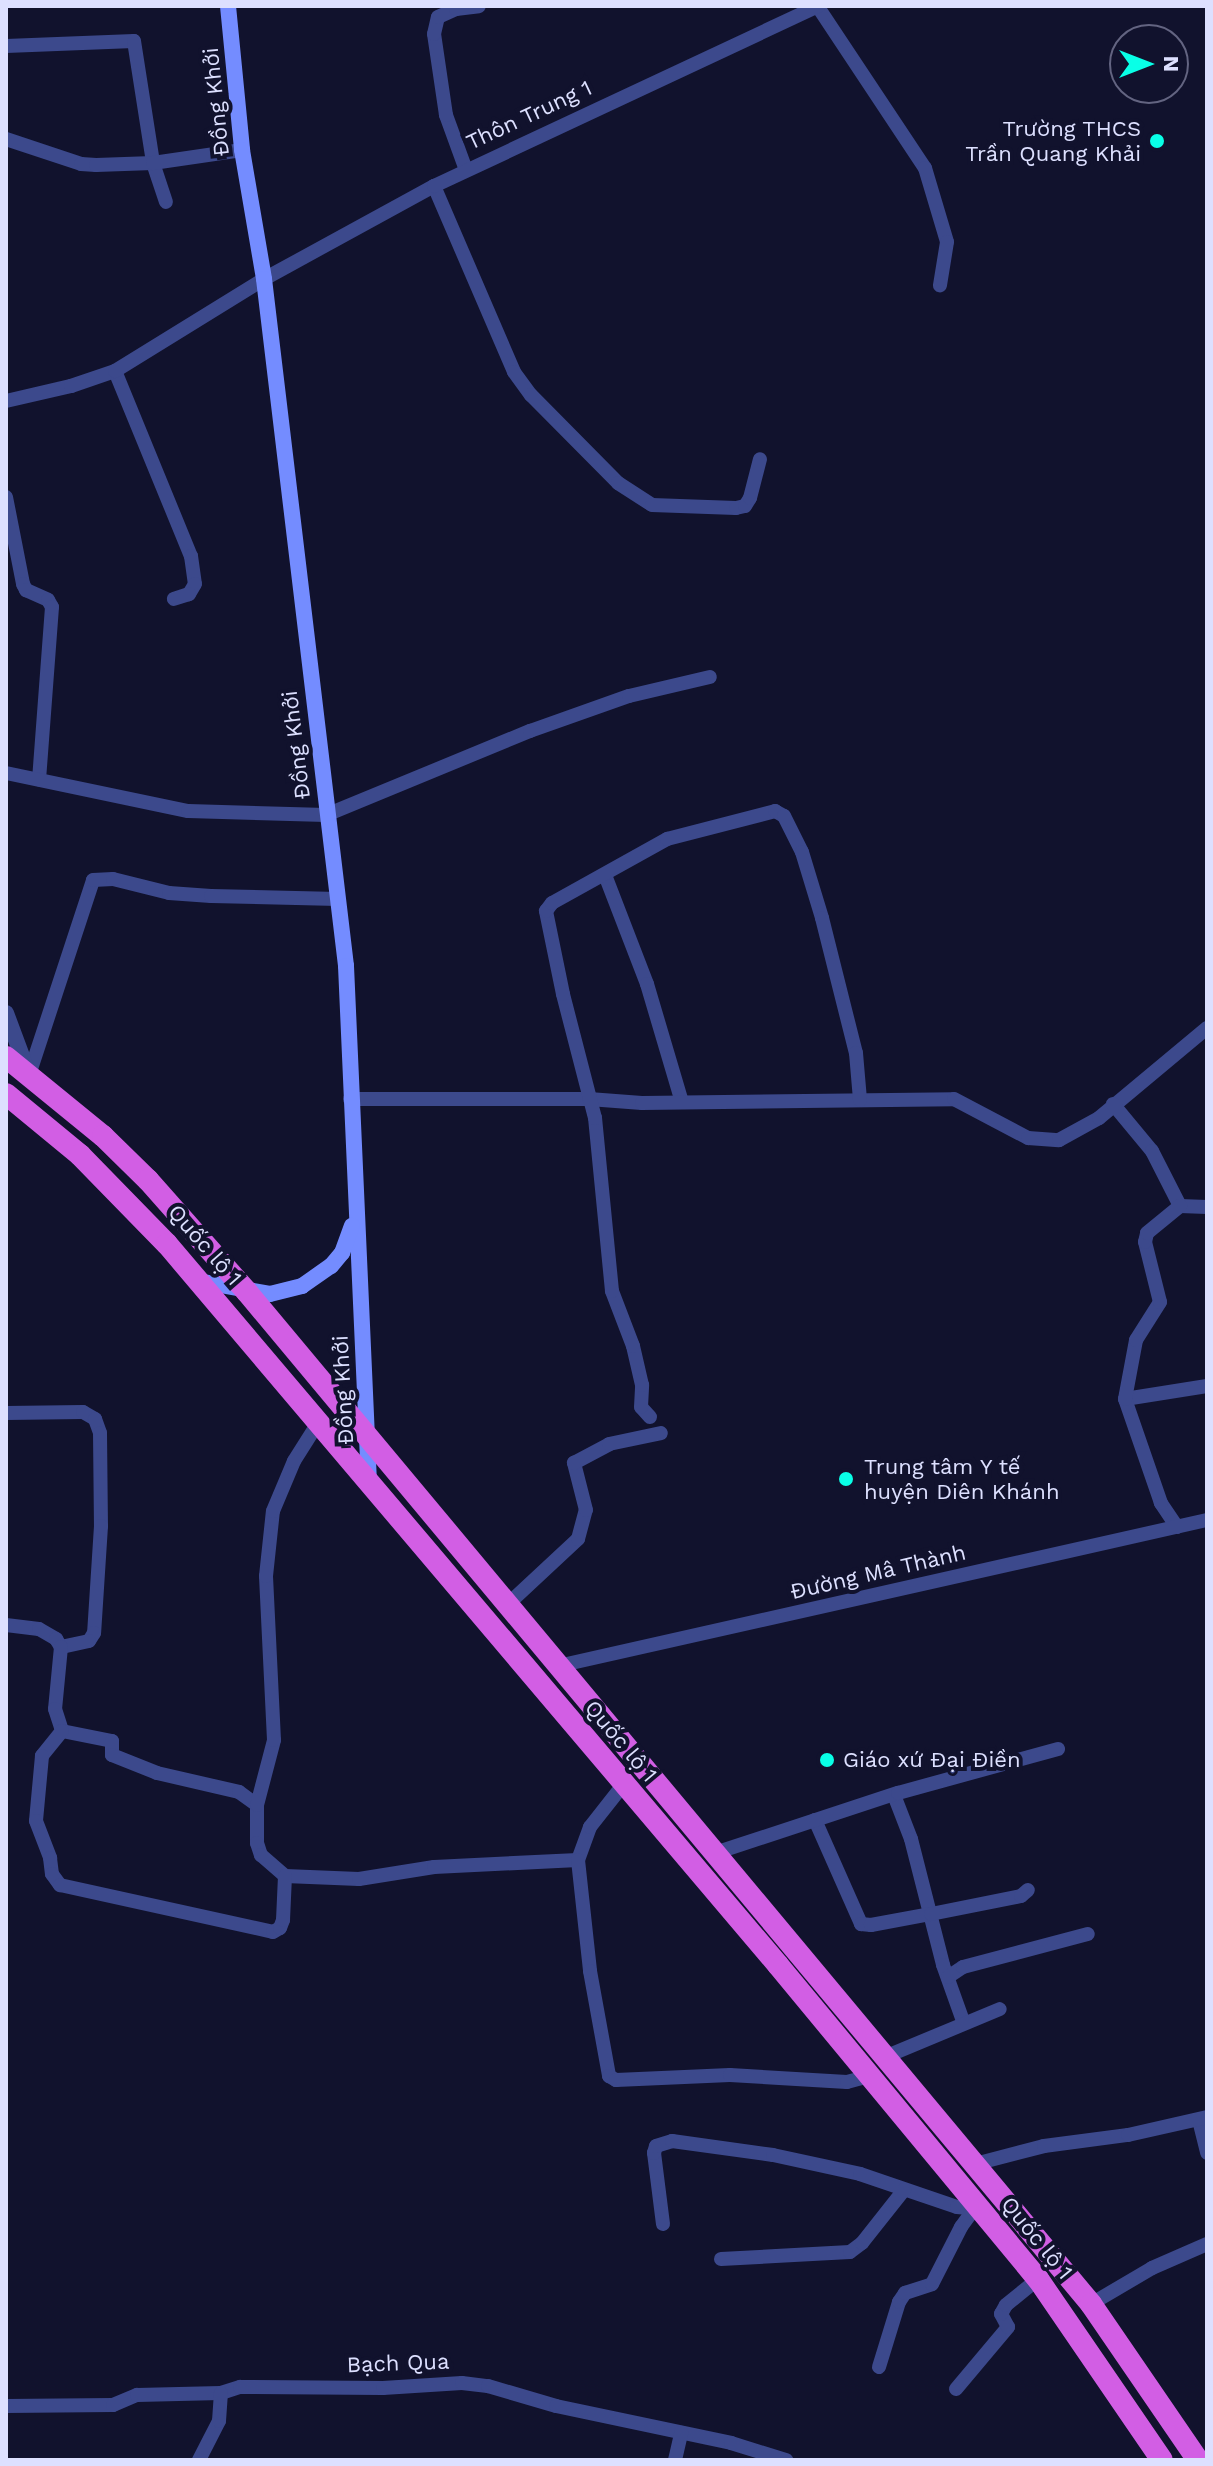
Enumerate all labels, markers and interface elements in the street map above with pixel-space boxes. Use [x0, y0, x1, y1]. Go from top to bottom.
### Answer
north arrow [1109, 24, 1189, 104]
street label: Đồng Khởi [197, 46, 235, 158]
text: N [1159, 56, 1184, 72]
street label: Thôn Trung 1 [462, 74, 596, 156]
place label: Trường THCS Trần Quang Khải [965, 115, 1141, 166]
marker: Trường THCS Trần Quang Khải [1148, 132, 1166, 150]
street label: Đồng Khởi [276, 689, 316, 801]
street label: Quốc lộ 1 [163, 1199, 247, 1291]
street label: Đồng Khởi [327, 1335, 359, 1445]
place label: Trung tâm Y tế huyện Diên Khánh [864, 1453, 1060, 1504]
marker: Trung tâm Y tế huyện Diên Khánh [835, 1468, 857, 1490]
street label: Đường Mâ Thành [787, 1539, 969, 1605]
street label: Quốc lộ 1 [579, 1695, 663, 1787]
place label: Giáo xứ Đại Điền [843, 1747, 1021, 1773]
marker: Giáo xứ Đại Điền [818, 1751, 836, 1769]
street label: Quốc lộ 1 [996, 2191, 1078, 2285]
street label: Bạch Qua [346, 2348, 450, 2378]

